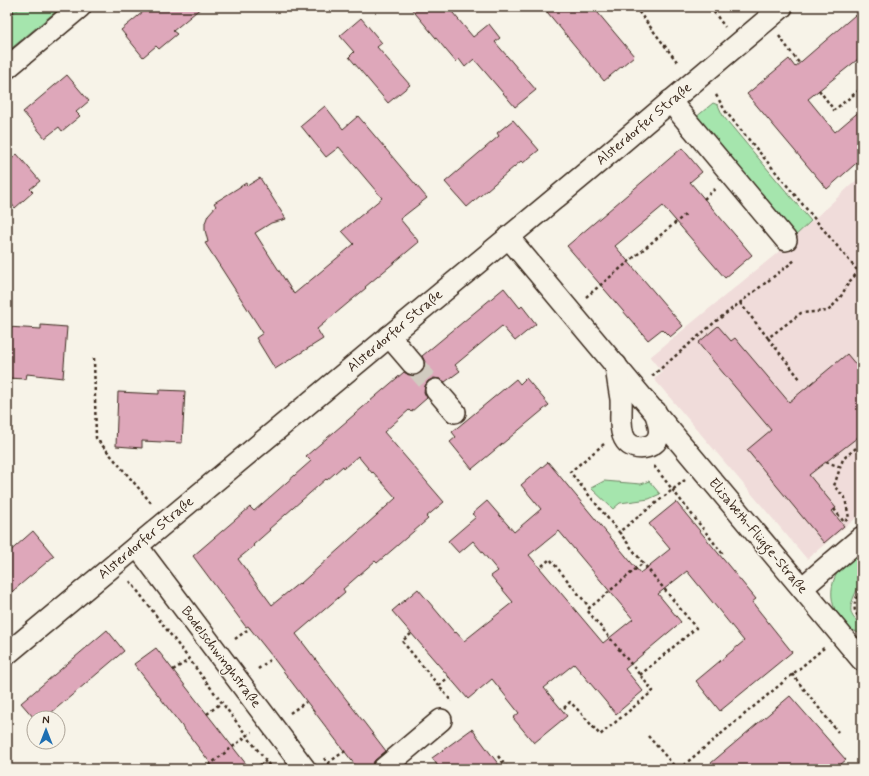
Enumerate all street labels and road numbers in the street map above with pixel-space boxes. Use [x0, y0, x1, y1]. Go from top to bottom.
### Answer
street label: Alsterdorfer Straße [592, 79, 696, 169]
street label: Alsterdorfer Straße [343, 286, 447, 376]
street label: Elisabeth-Flügge-Straße [703, 474, 812, 599]
street label: Alsterdorfer Straße [94, 493, 198, 583]
street label: Bodelschwinghstraße [176, 603, 265, 712]

